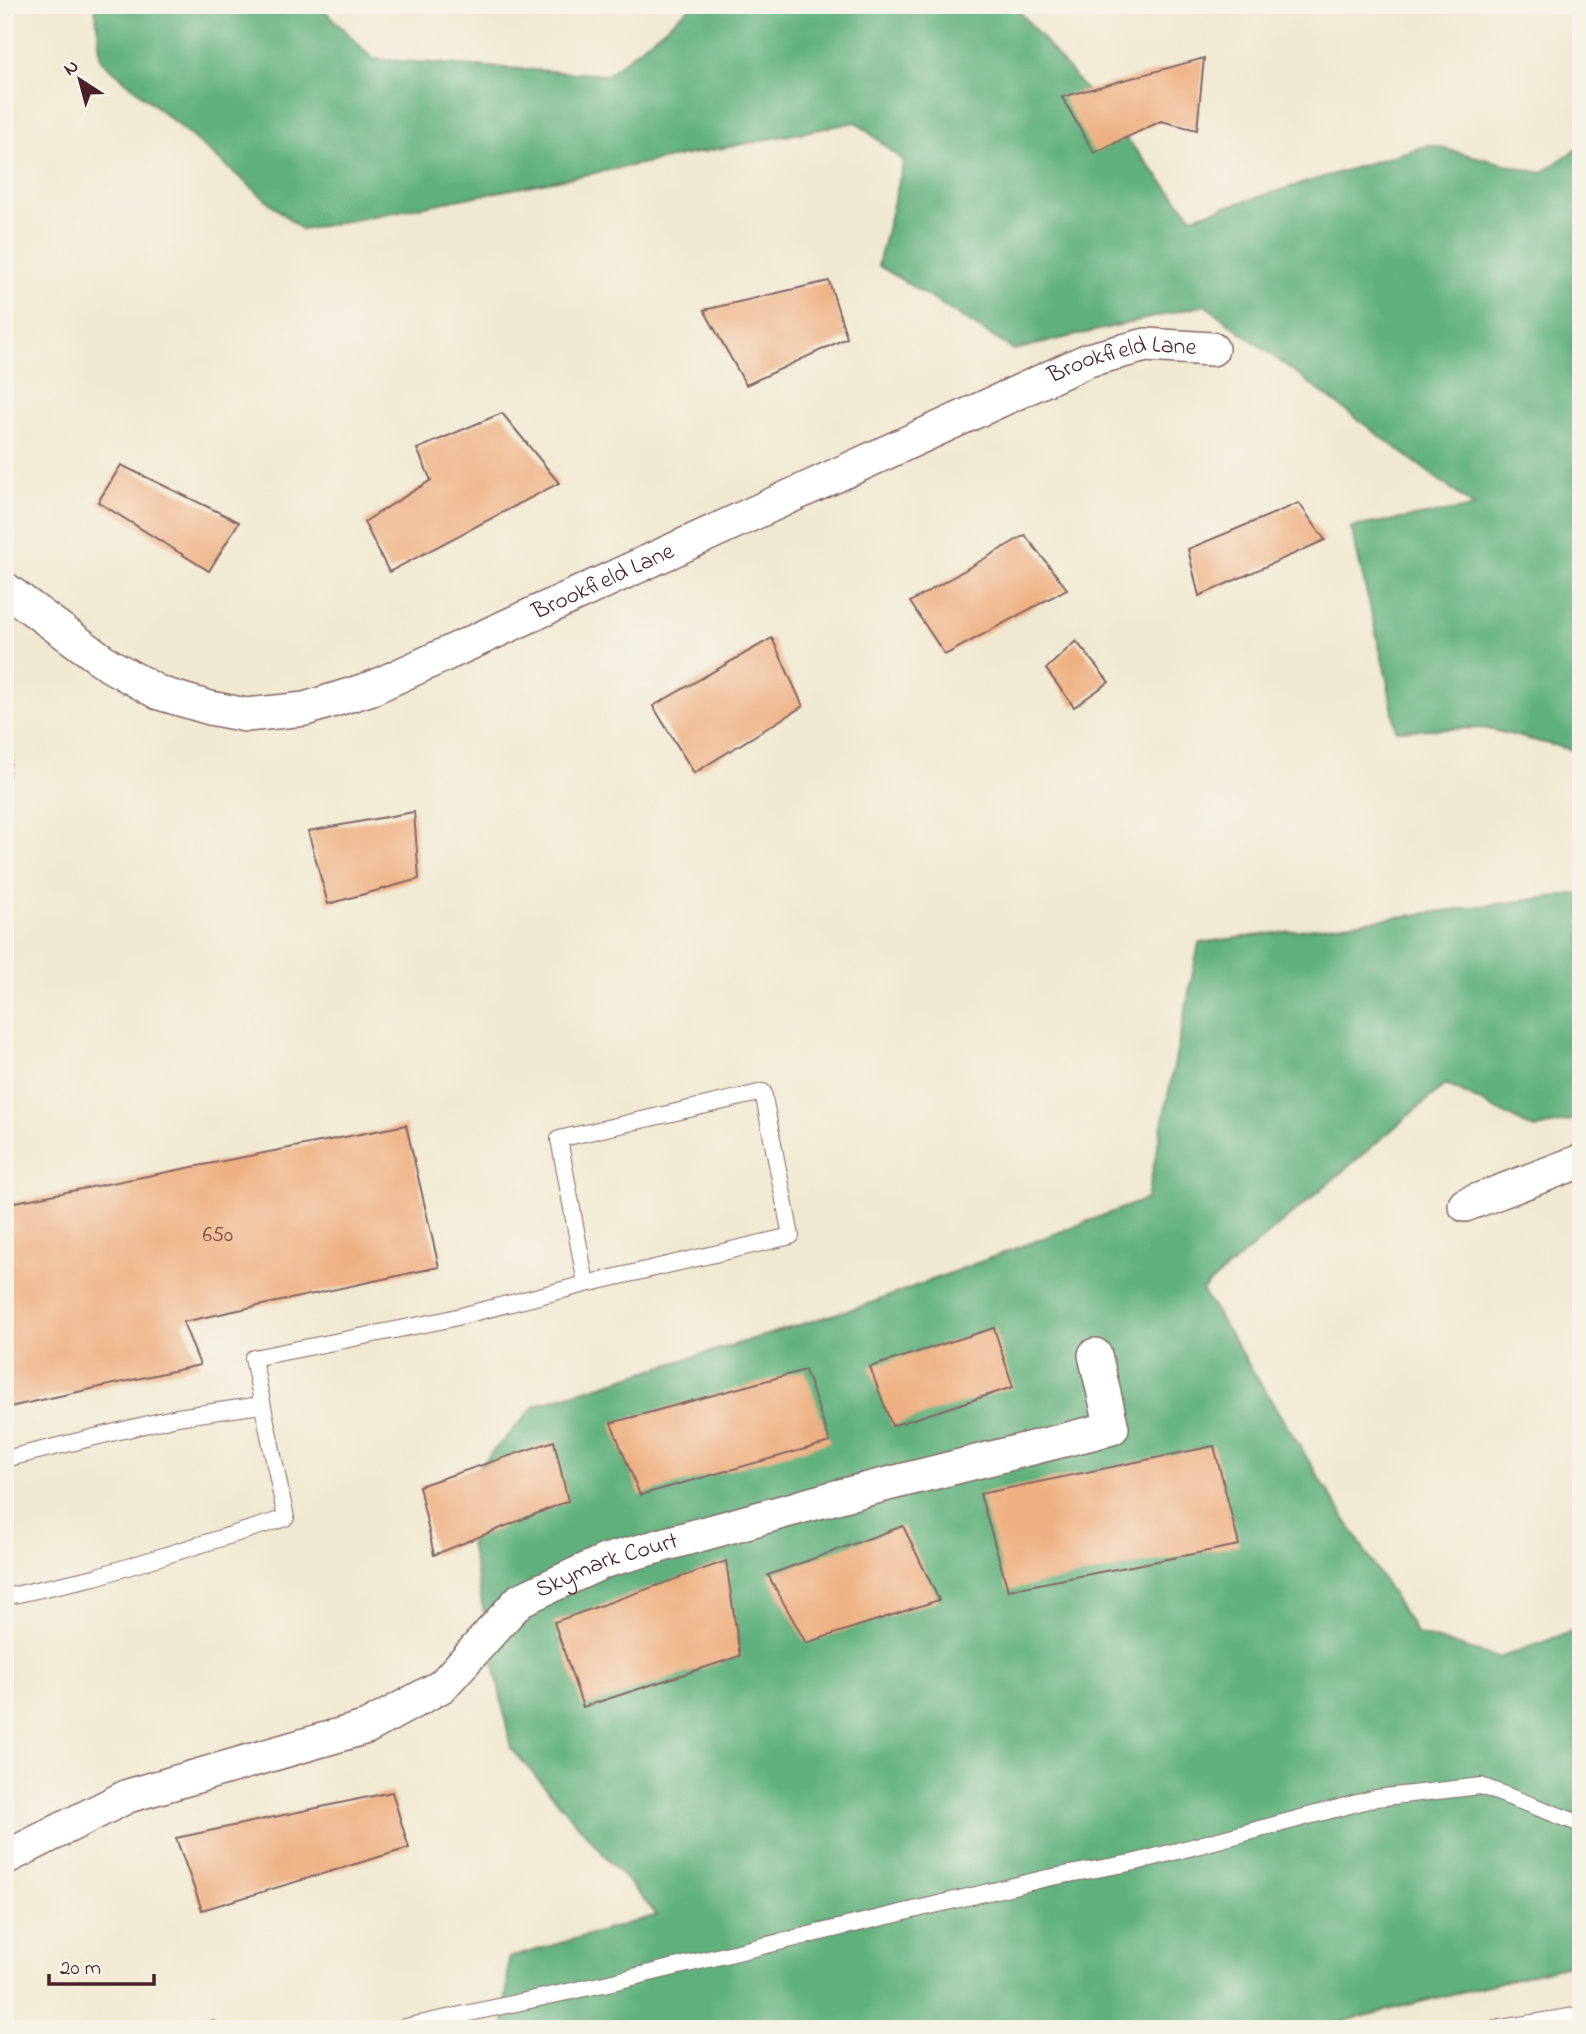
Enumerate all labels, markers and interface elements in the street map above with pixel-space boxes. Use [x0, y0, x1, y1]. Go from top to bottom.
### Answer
north arrow [46, 46, 116, 116]
text: N [58, 53, 85, 83]
street label: Brookfield Lane [1041, 328, 1198, 394]
street label: Brookfield Lane [526, 534, 680, 630]
house number: 650 [203, 1221, 233, 1251]
street label: Skymark Court [530, 1524, 682, 1608]
scale bar [49, 1943, 154, 1987]
text: 20 m [60, 1954, 101, 1984]

